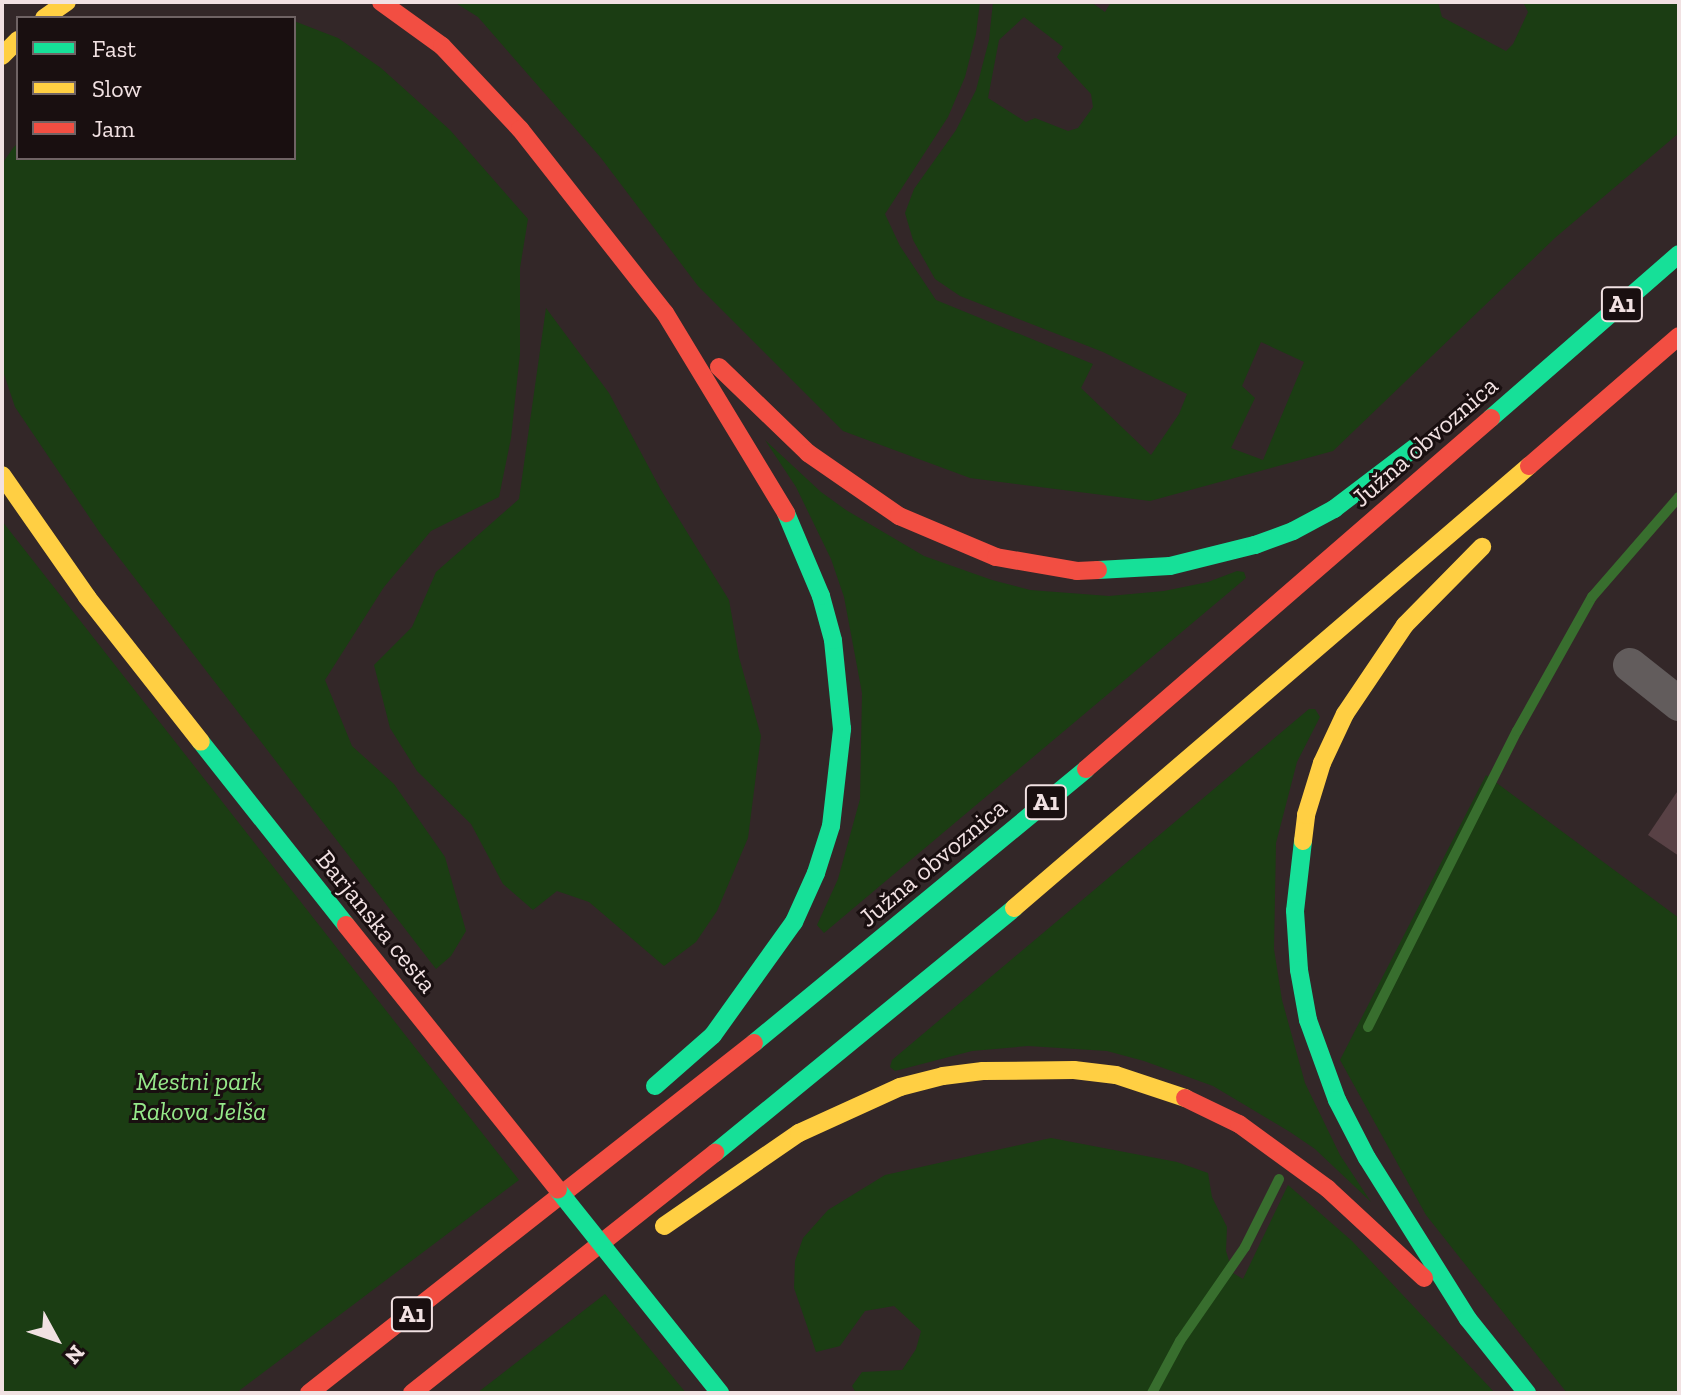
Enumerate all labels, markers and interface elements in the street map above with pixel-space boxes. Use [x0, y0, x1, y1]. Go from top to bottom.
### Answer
legend [16, 16, 296, 160]
text: Fast [92, 34, 136, 63]
text: Slow [92, 74, 142, 103]
text: Jam [92, 114, 135, 143]
road number: A1 [1600, 284, 1644, 324]
street label: Južna obvoznica [1346, 370, 1504, 514]
road number: A1 [1024, 782, 1068, 822]
street label: Južna obvoznica [853, 792, 1013, 934]
street label: Barjanska cesta [309, 844, 443, 1000]
park label: Mestni park Rakova Jelša [131, 1066, 267, 1128]
road number: A1 [390, 1294, 434, 1334]
north arrow [16, 1299, 96, 1379]
text: N [59, 1340, 90, 1370]

